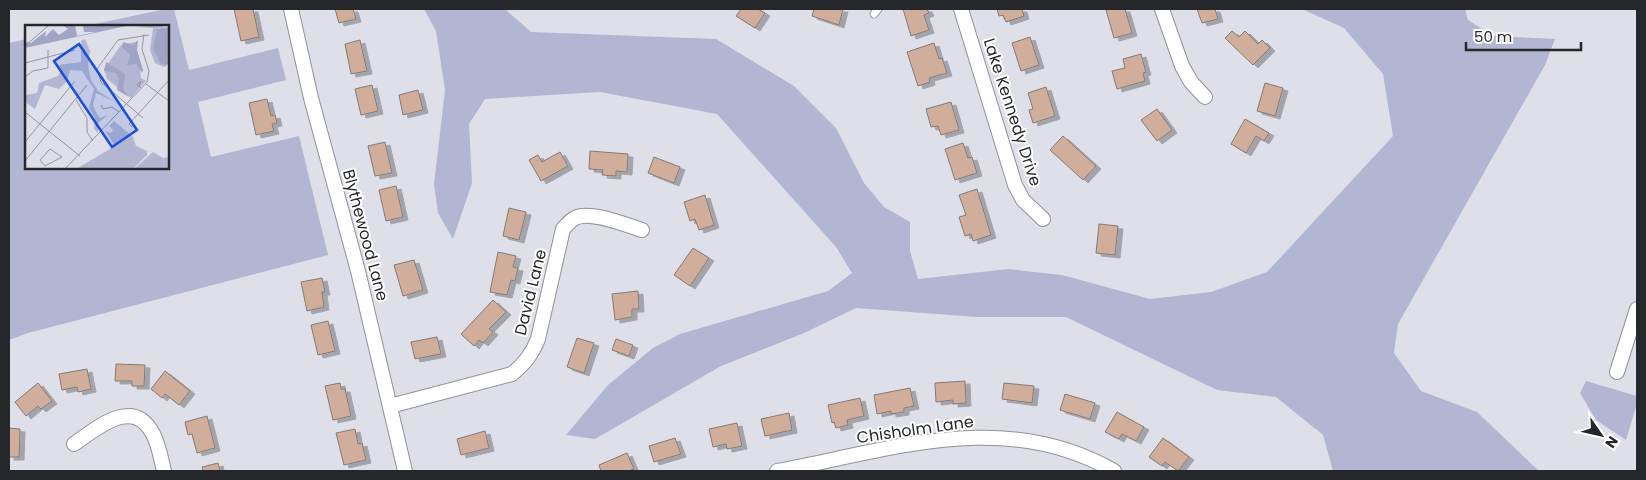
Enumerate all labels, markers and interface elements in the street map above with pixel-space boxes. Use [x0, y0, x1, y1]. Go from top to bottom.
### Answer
scale bar [1466, 20, 1581, 52]
inset map [25, 25, 169, 169]
text: 50 m [1474, 26, 1512, 47]
street label: Lake Kennedy Drive [978, 35, 1047, 189]
street label: Blythewood Lane [337, 167, 394, 304]
street label: David Lane [509, 247, 552, 338]
street label: Chisholm Lane [855, 410, 975, 449]
north arrow [1576, 410, 1626, 460]
text: N [1601, 432, 1623, 452]

